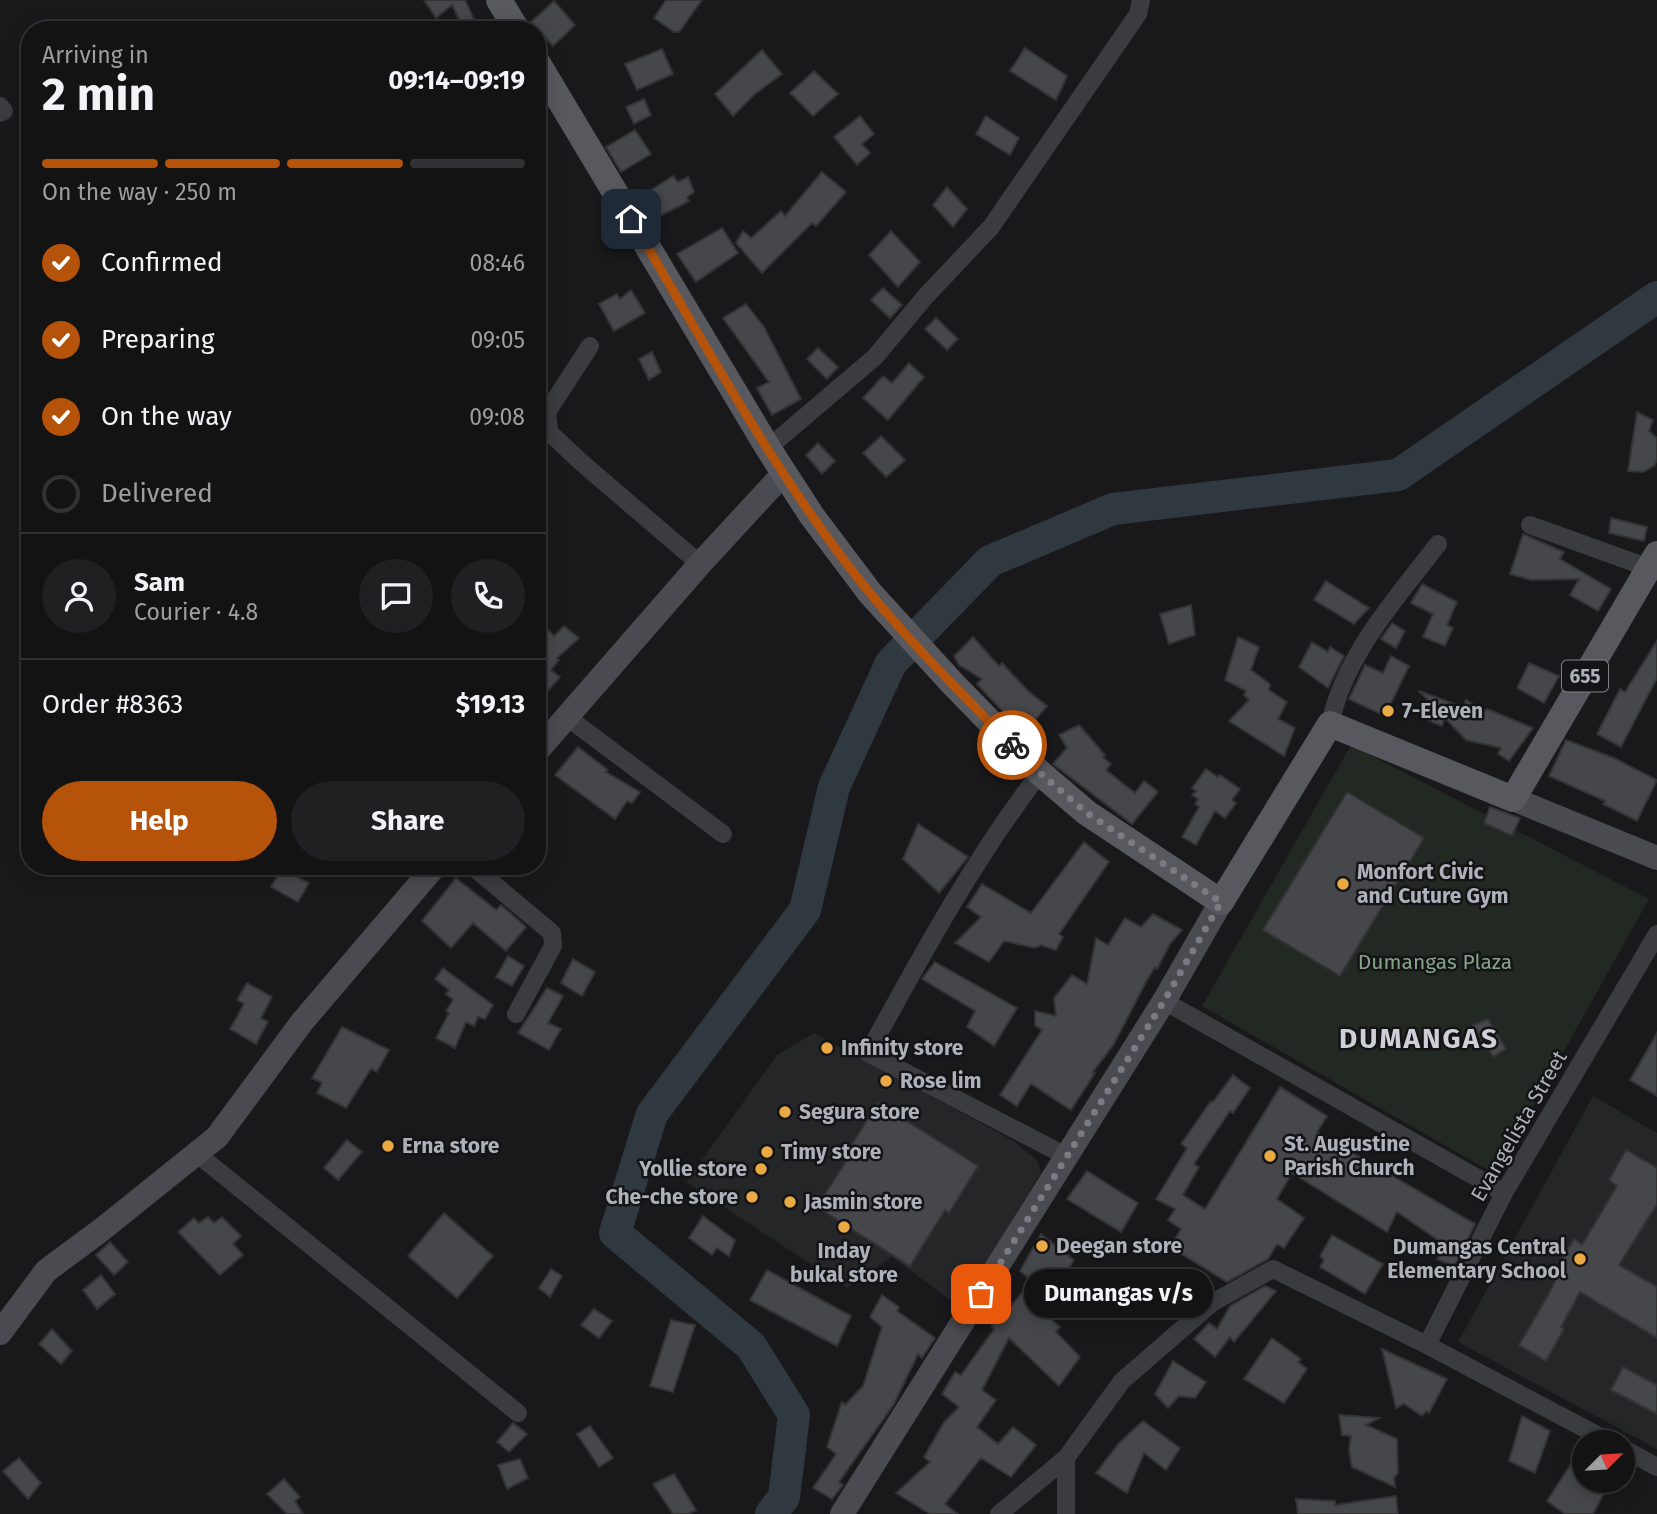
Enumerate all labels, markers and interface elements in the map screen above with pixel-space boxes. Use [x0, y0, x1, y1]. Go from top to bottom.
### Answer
text: Arriving in [42, 41, 149, 69]
text: 09:14–09:19 [388, 65, 525, 96]
text: 2 min [42, 67, 155, 122]
text: On the way · 250 m [42, 178, 237, 206]
pin [601, 189, 661, 249]
icon: home [612, 200, 650, 238]
icon: check [42, 244, 80, 282]
text: Confirmed [101, 247, 222, 278]
text: 08:46 [470, 249, 525, 277]
icon: check [42, 321, 80, 359]
text: Preparing [101, 324, 214, 355]
text: 09:05 [470, 326, 525, 354]
icon: check [42, 398, 80, 436]
text: On the way [101, 401, 232, 432]
text: 09:08 [469, 403, 525, 431]
text: Delivered [101, 478, 213, 509]
button: person [42, 559, 116, 633]
button: chat [359, 559, 433, 633]
button: phone [451, 559, 525, 633]
text: Sam [134, 567, 185, 598]
text: Courier · 4.8 [134, 598, 258, 626]
road number: 655 [1562, 660, 1608, 692]
text: Order #8363 [42, 689, 183, 720]
text: $19.13 [456, 689, 525, 720]
place label: 7-Eleven [1402, 698, 1483, 724]
marker: 7-Eleven [1380, 703, 1396, 719]
courier [977, 710, 1047, 780]
icon: bike [993, 726, 1031, 764]
button: Help [42, 781, 277, 861]
button: Share [291, 781, 525, 861]
place label: Monfort Civic and Cuture Gym [1357, 859, 1509, 909]
marker: Monfort Civic and Cuture Gym [1335, 876, 1351, 892]
park label: Dumangas Plaza [1358, 949, 1512, 975]
district label: DUMANGAS [1339, 1022, 1499, 1055]
place label: Infinity store [841, 1035, 964, 1061]
marker: Infinity store [819, 1040, 835, 1056]
street label: Evangelista Street [1465, 1046, 1573, 1206]
place label: Rose lim [900, 1068, 982, 1094]
marker: Rose lim [878, 1073, 894, 1089]
place label: Segura store [799, 1099, 920, 1125]
marker: Segura store [777, 1104, 793, 1120]
place label: St. Augustine Parish Church [1284, 1131, 1415, 1181]
place label: Erna store [402, 1133, 500, 1159]
marker: Erna store [380, 1138, 396, 1154]
place label: Timy store [781, 1139, 882, 1165]
marker: Timy store [759, 1144, 775, 1160]
marker: St. Augustine Parish Church [1262, 1148, 1278, 1164]
place label: Yollie store [638, 1156, 747, 1182]
marker: Yollie store [753, 1161, 769, 1177]
place label: Che-che store [606, 1184, 738, 1210]
marker: Che-che store [744, 1189, 760, 1205]
place label: Jasmin store [803, 1189, 923, 1215]
marker: Jasmin store [782, 1194, 798, 1210]
marker: Inday bukal store [836, 1219, 852, 1235]
place label: Deegan store [1056, 1233, 1182, 1259]
place label: Dumangas Central Elementary School [1387, 1234, 1567, 1284]
place label: Inday bukal store [790, 1238, 898, 1288]
marker: Deegan store [1034, 1238, 1050, 1254]
marker: Dumangas Central Elementary School [1572, 1251, 1588, 1267]
pin [951, 1264, 1011, 1324]
callout: Dumangas v/s [1023, 1270, 1212, 1318]
icon: bag [962, 1275, 1000, 1313]
text: Dumangas v/s [1044, 1279, 1193, 1307]
north arrow [1572, 1430, 1634, 1493]
map controls [1572, 1430, 1635, 1493]

